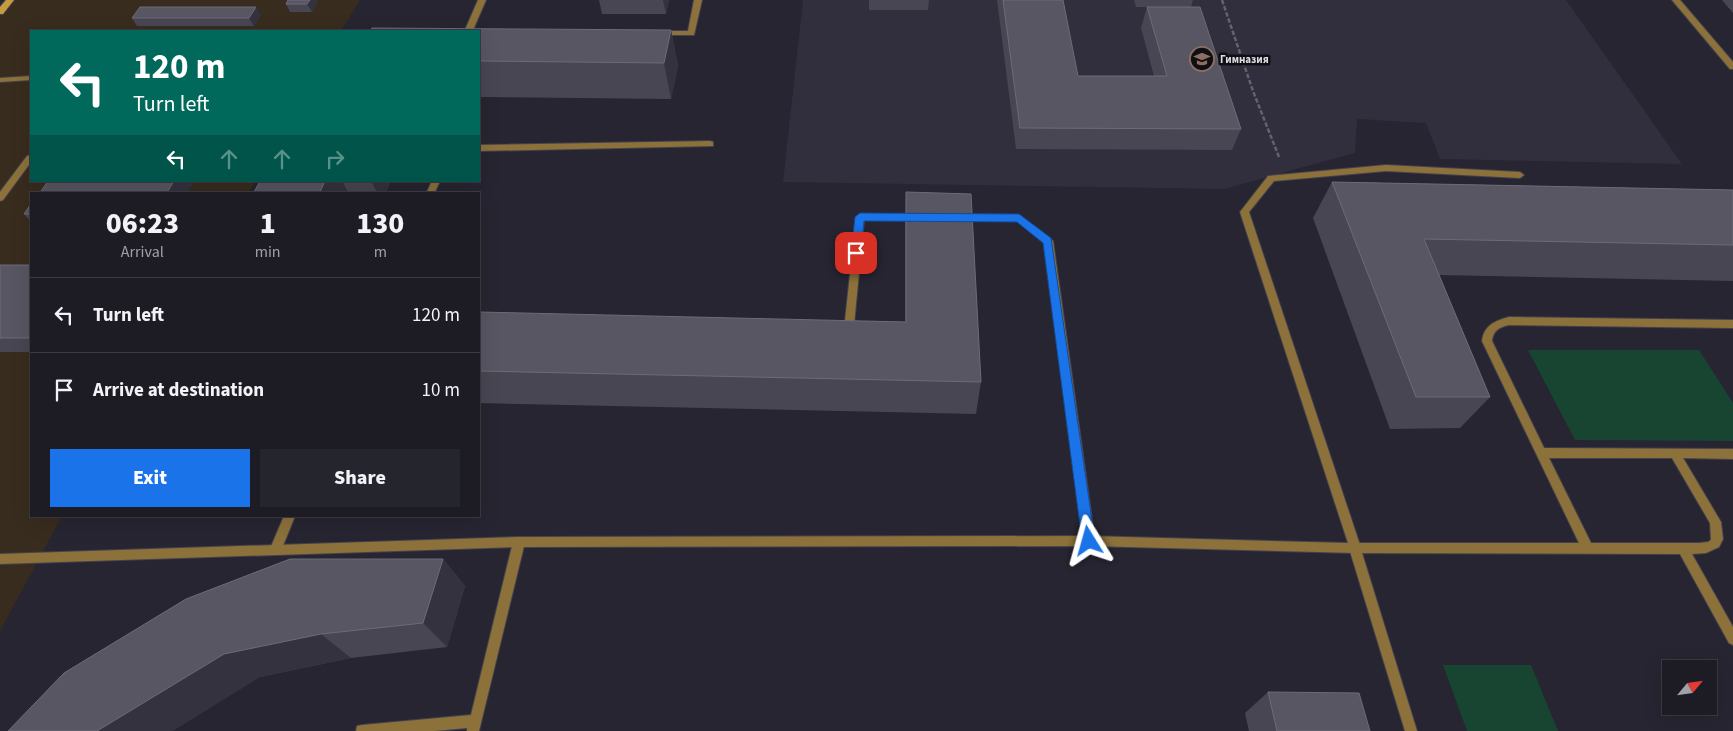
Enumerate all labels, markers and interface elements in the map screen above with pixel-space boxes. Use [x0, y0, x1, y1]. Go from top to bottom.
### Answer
text: 120 m [133, 42, 225, 92]
school or university icon: Гимназия [1189, 46, 1215, 72]
icon: left [50, 50, 115, 115]
place label: Гимназия [1220, 52, 1269, 67]
text: Turn left [133, 88, 209, 120]
icon: left [162, 145, 190, 173]
icon: ahead [215, 145, 243, 173]
icon: ahead [268, 145, 296, 173]
icon: right [321, 145, 349, 173]
text: 06:23 [106, 202, 179, 245]
text: 1 [260, 202, 276, 245]
text: 130 [356, 202, 404, 245]
pin [835, 232, 877, 274]
icon: arrive [842, 239, 870, 267]
text: Arrival [121, 241, 164, 263]
text: min [255, 241, 281, 263]
text: m [374, 241, 387, 263]
icon: left [50, 301, 78, 329]
text: Turn left [93, 302, 164, 329]
text: 120 m [412, 302, 460, 329]
icon: arrive [50, 376, 78, 404]
text: Arrive at destination [93, 377, 264, 404]
text: 10 m [422, 377, 460, 404]
button: Exit [50, 449, 250, 507]
button: Share [260, 449, 460, 507]
position arrow [1062, 514, 1114, 566]
north arrow [1662, 660, 1718, 715]
map controls [1662, 660, 1717, 715]

